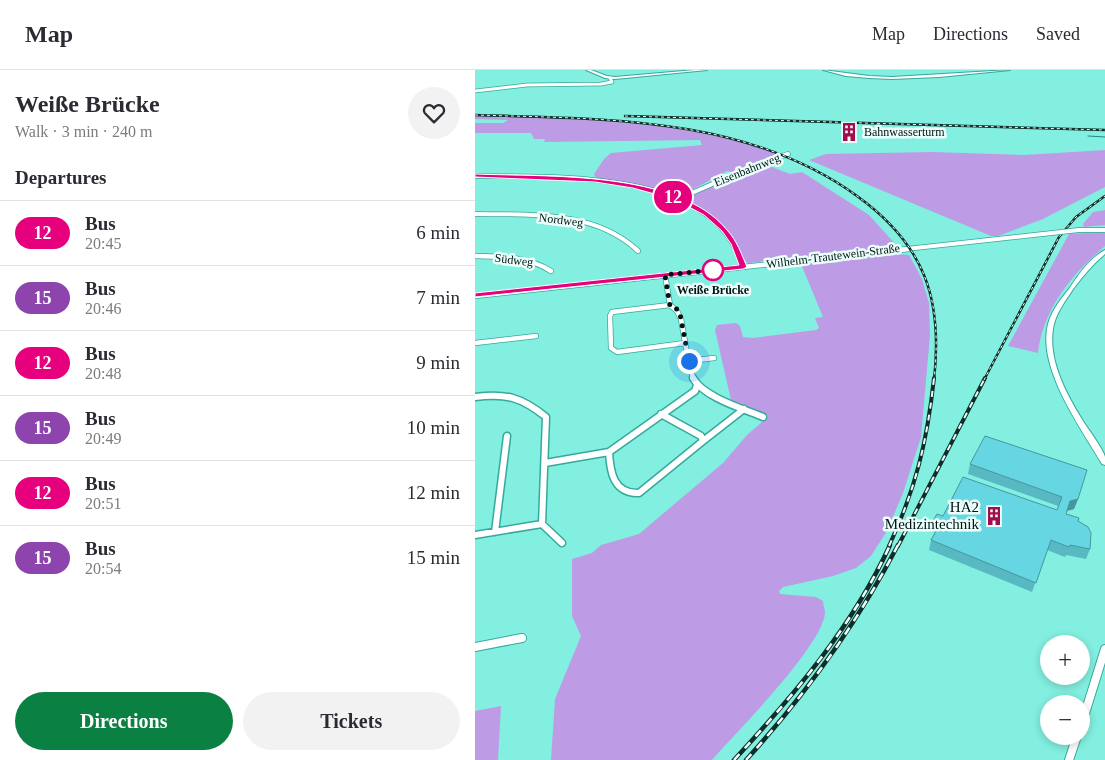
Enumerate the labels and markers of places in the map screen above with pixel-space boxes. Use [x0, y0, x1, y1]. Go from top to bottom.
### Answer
building icon: Bahnwasserturm [838, 121, 860, 143]
place label: Bahnwasserturm [864, 125, 945, 139]
marker: Weiße Brücke [702, 259, 724, 281]
place label: Weiße Brücke [677, 283, 750, 297]
place label: HA2 Medizintechnik [885, 499, 979, 532]
building icon: HA2 Medizintechnik [983, 505, 1005, 527]

